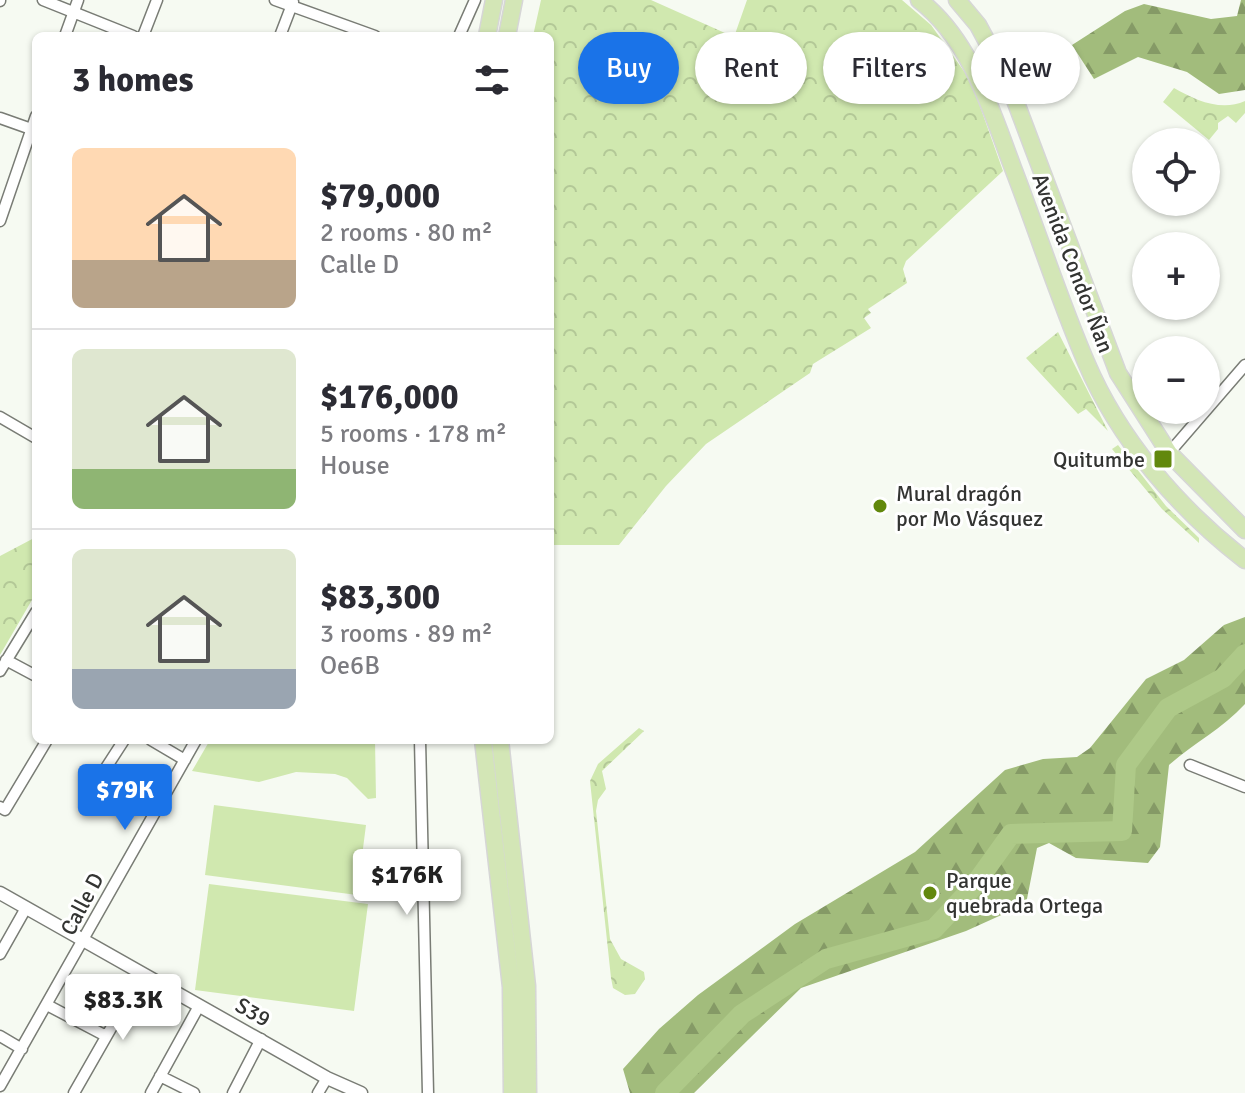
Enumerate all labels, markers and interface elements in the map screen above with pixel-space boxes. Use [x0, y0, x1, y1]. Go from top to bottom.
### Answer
chip: Buy [578, 32, 679, 104]
chip: Rent [695, 32, 807, 104]
chip: Filters [823, 32, 955, 104]
chip: New [971, 32, 1080, 104]
icon: filters [470, 58, 514, 102]
text: 3 homes [72, 59, 193, 101]
map controls [1132, 128, 1220, 424]
button: locate [1132, 128, 1220, 216]
street label: Avenida Condor Ñan [1026, 169, 1120, 357]
text: $79,000 [320, 175, 440, 217]
icon: home [136, 180, 232, 276]
text: 2 rooms · 80 m² [320, 217, 493, 249]
button: + [1132, 232, 1220, 320]
text: Calle D [320, 249, 399, 281]
button: − [1132, 336, 1220, 424]
text: $176,000 [320, 376, 459, 418]
icon: home [136, 381, 232, 477]
text: 5 rooms · 178 m² [320, 418, 507, 450]
place label: Quitumbe [1053, 446, 1145, 473]
marker: Quitumbe [1152, 448, 1174, 470]
text: House [320, 450, 390, 482]
place label: Mural dragón por Mo Vásquez [896, 480, 1043, 532]
marker: Mural dragón por Mo Vásquez [871, 497, 889, 515]
text: $83,300 [320, 576, 440, 618]
icon: home [136, 581, 232, 677]
text: 3 rooms · 89 m² [320, 618, 493, 650]
text: Oe6B [320, 650, 380, 682]
pin: $79K [78, 764, 172, 832]
text: $79K [96, 774, 154, 806]
pin: $176K [351, 849, 463, 917]
text: $176K [371, 859, 443, 891]
place label: Parque quebrada Ortega [946, 867, 1103, 919]
street label: Calle D [54, 868, 110, 940]
marker: Parque quebrada Ortega [921, 884, 939, 902]
pin: $83.3K [58, 974, 188, 1042]
text: $83.3K [83, 984, 163, 1016]
street label: S39 [231, 991, 275, 1033]

